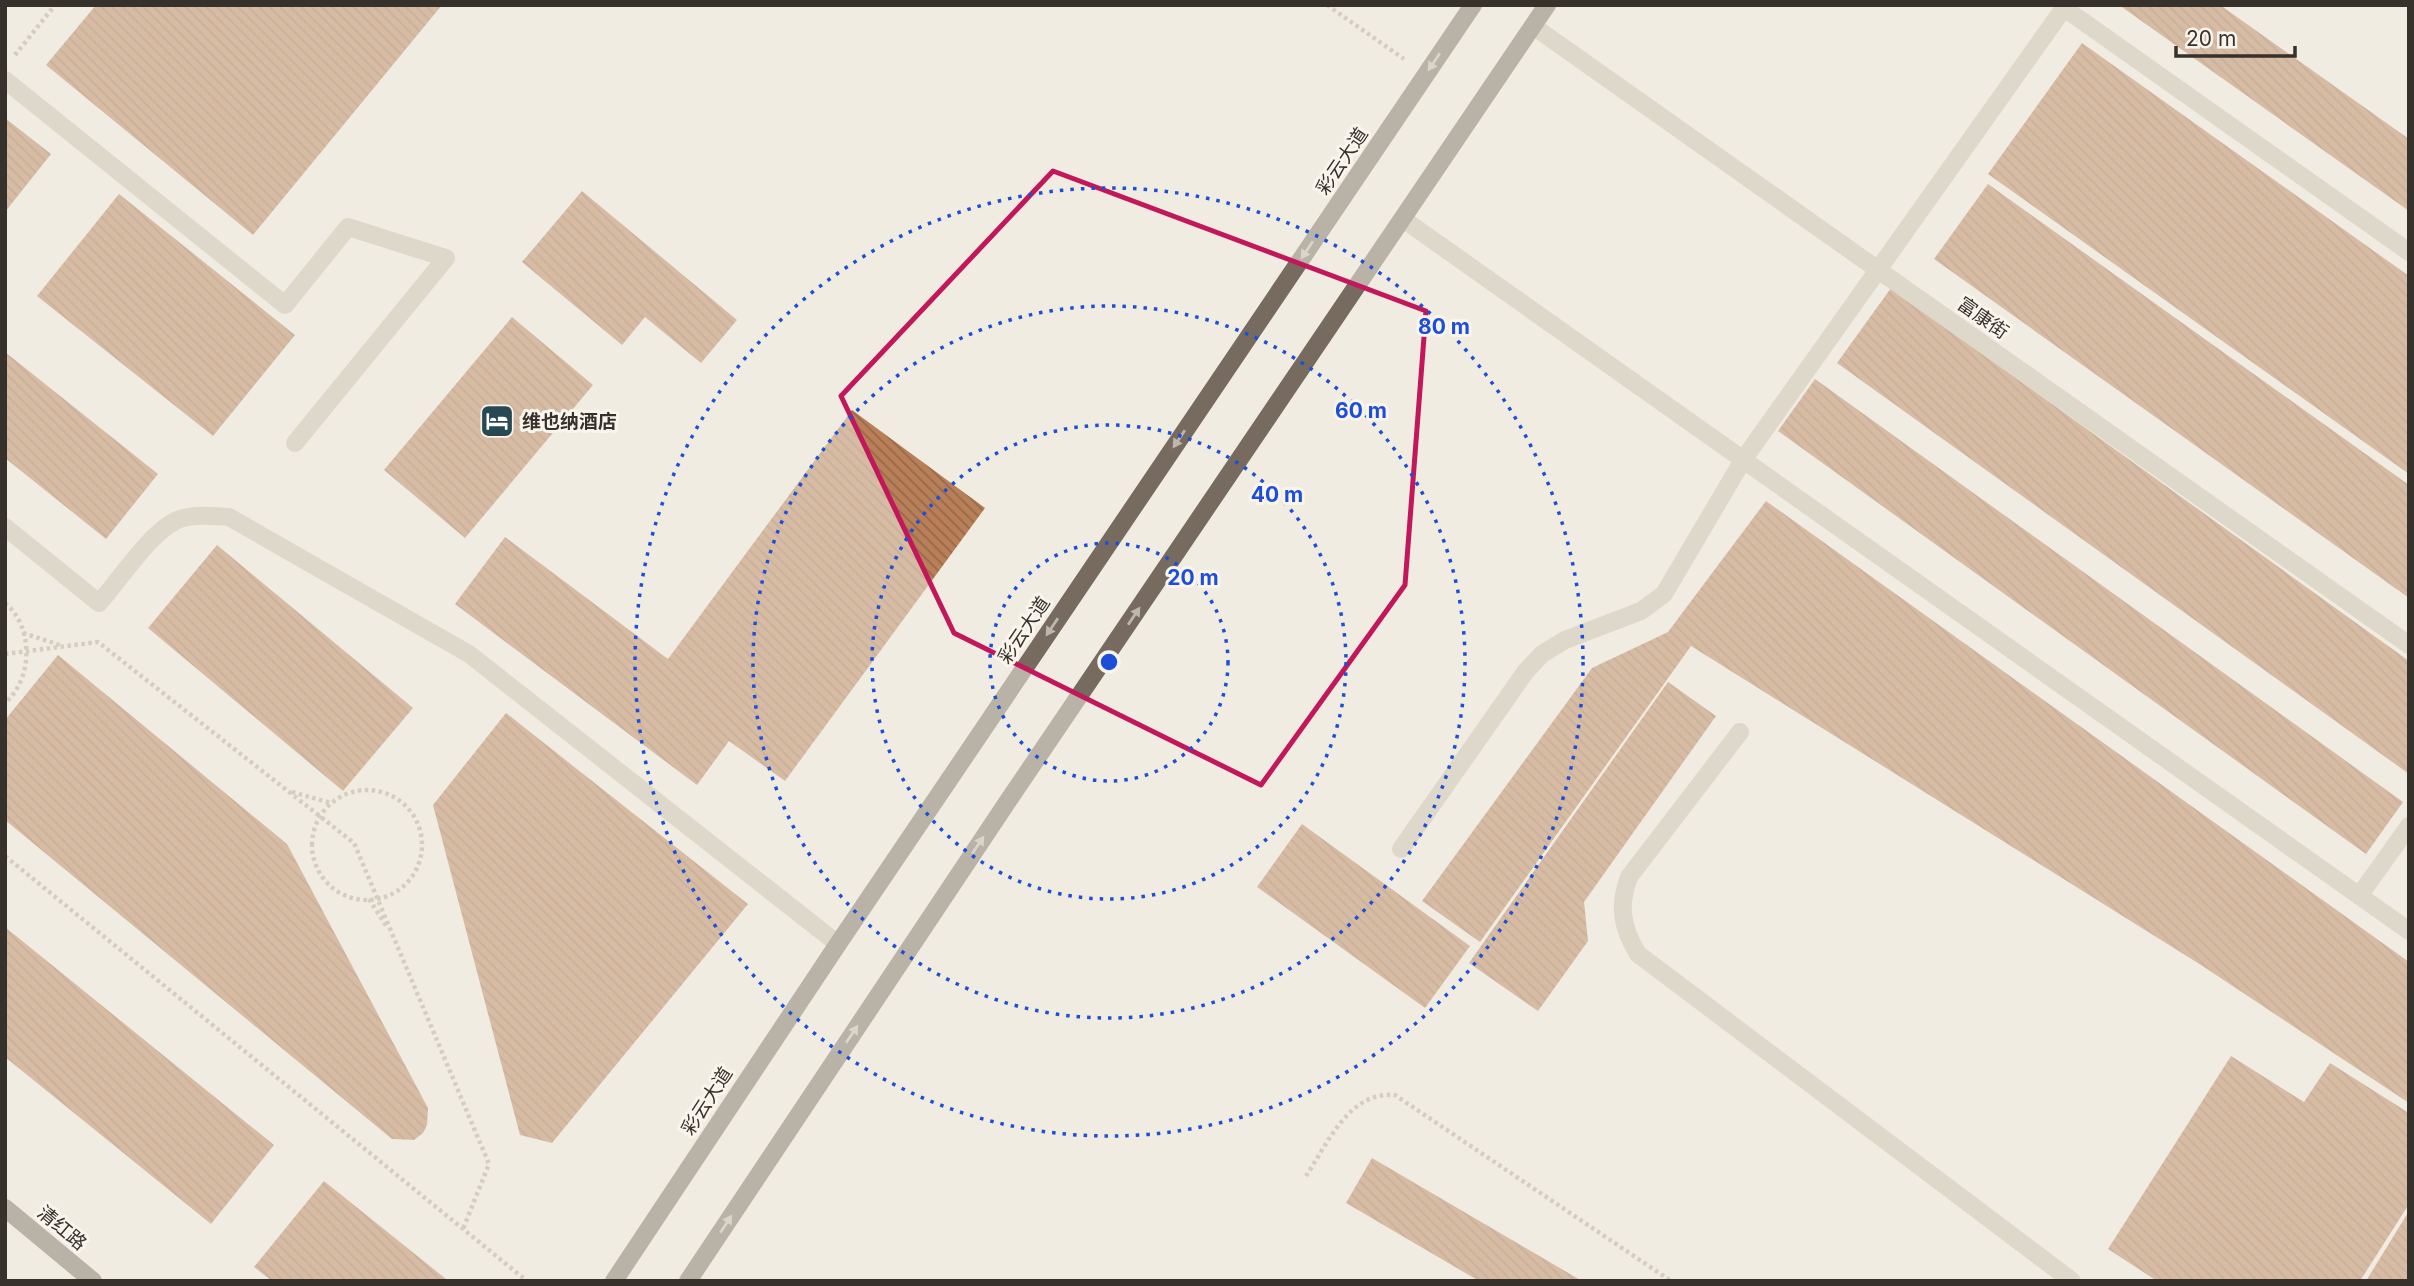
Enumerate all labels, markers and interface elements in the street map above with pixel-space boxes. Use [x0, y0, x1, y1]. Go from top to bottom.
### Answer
scale bar [2176, 14, 2295, 58]
text: 20 m [2186, 26, 2236, 51]
one-way arrow [1427, 53, 1441, 71]
street label: 彩云大道 [1311, 123, 1373, 199]
one-way arrow [1300, 241, 1314, 259]
street label: 富康街 [1953, 292, 2013, 344]
text: 80 m [1418, 314, 1470, 339]
text: 60 m [1335, 398, 1387, 423]
hotel icon: 维也纳酒店 [478, 402, 516, 440]
place label: 维也纳酒店 [522, 410, 617, 433]
one-way arrow [1173, 429, 1186, 448]
text: 40 m [1251, 482, 1303, 507]
text: 20 m [1167, 565, 1219, 590]
street label: 彩云大道 [993, 592, 1055, 668]
one-way arrow [1127, 607, 1140, 626]
one-way arrow [1045, 618, 1059, 636]
centre of rings [1097, 650, 1121, 674]
one-way arrow [972, 835, 985, 855]
one-way arrow [845, 1024, 858, 1044]
street label: 彩云大道 [677, 1063, 737, 1139]
street label: 清红路 [33, 1201, 91, 1255]
one-way arrow [719, 1215, 733, 1233]

